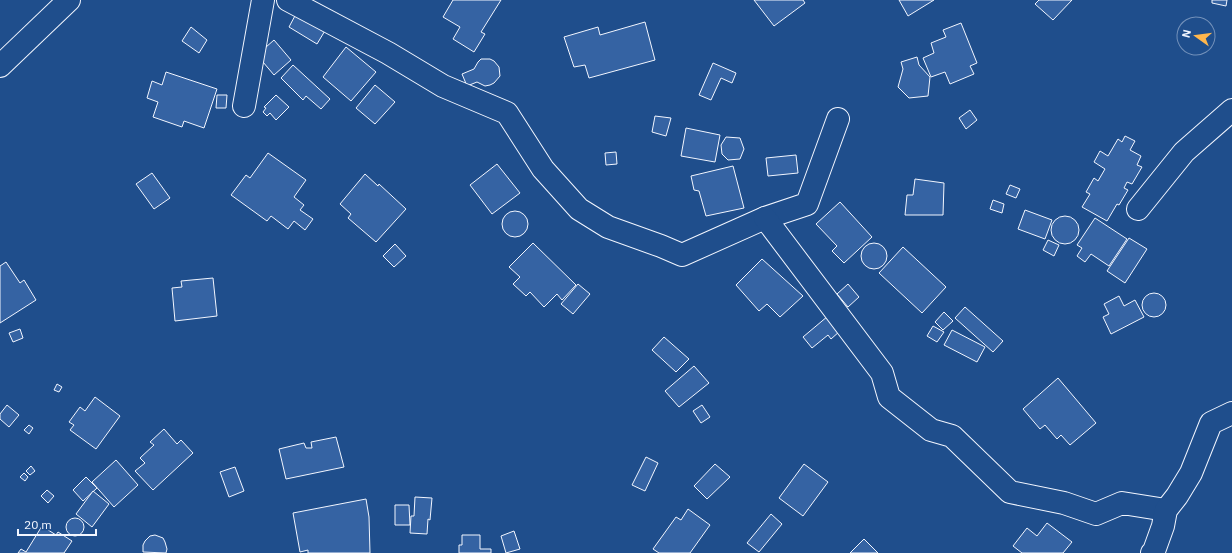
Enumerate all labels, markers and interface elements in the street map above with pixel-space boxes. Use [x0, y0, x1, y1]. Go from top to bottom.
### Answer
north arrow [1176, 16, 1216, 56]
text: N [1179, 28, 1194, 39]
scale bar [18, 511, 96, 537]
text: 20 m [24, 517, 52, 532]

